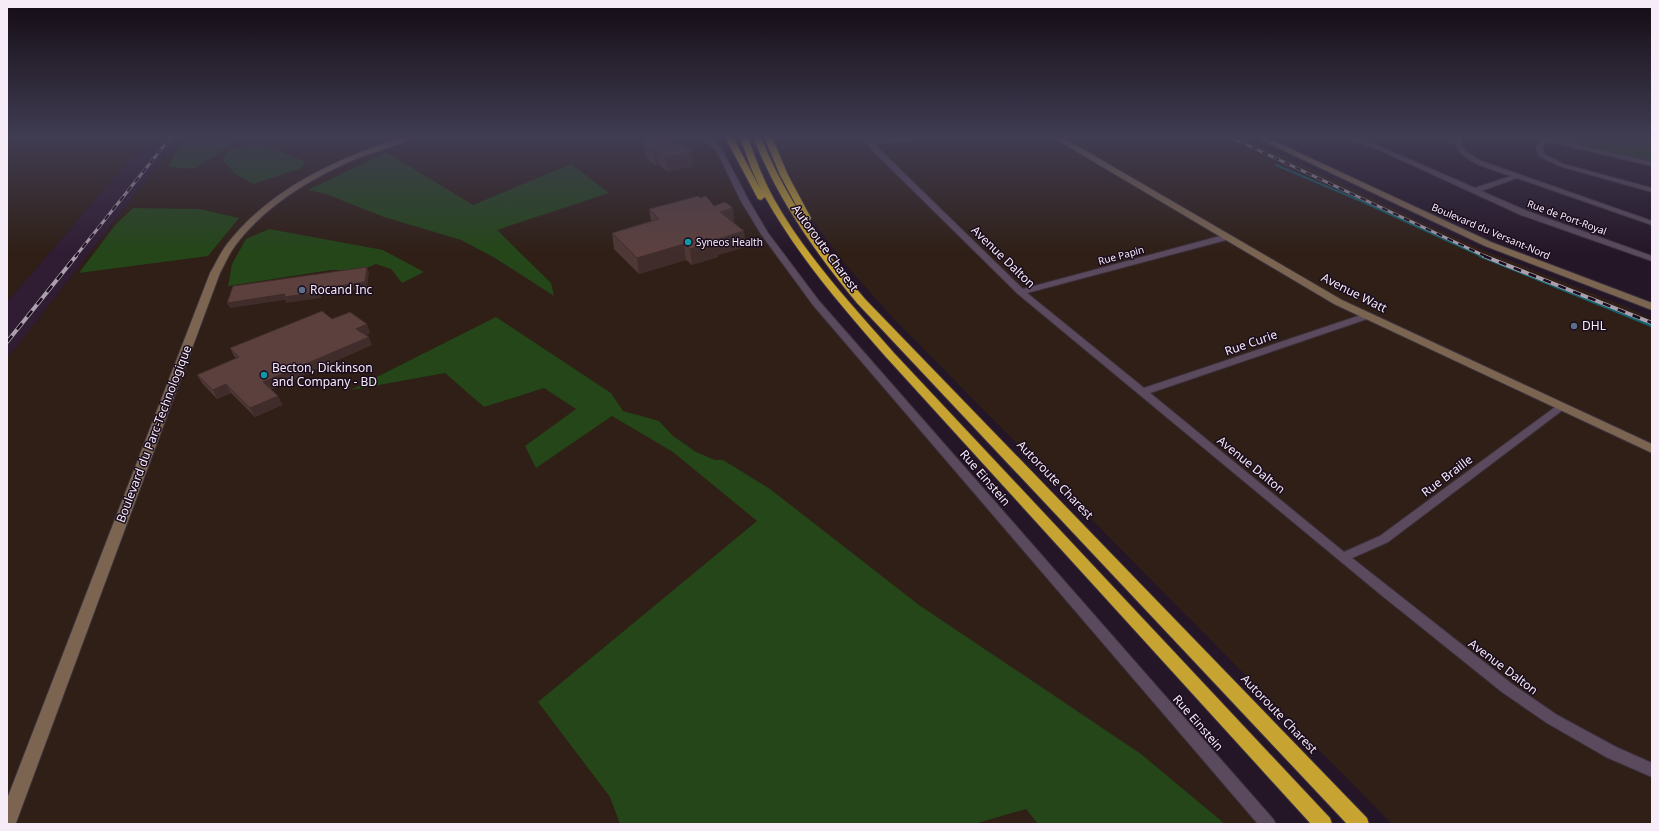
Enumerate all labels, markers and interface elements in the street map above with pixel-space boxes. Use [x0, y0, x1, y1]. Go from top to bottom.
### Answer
street label: Rue de Port-Royal [1525, 196, 1609, 238]
street label: Boulevard du Versant-Nord [1429, 200, 1553, 262]
street label: Autoroute Charest [788, 201, 863, 295]
street label: Avenue Dalton [968, 222, 1039, 292]
place label: Syneos Health [696, 235, 763, 249]
marker: Syneos Health [683, 237, 693, 247]
street label: Rue Papin [1096, 242, 1146, 268]
street label: Avenue Watt [1318, 269, 1391, 317]
place label: Rocand Inc [310, 281, 373, 298]
marker: Rocand Inc [297, 285, 307, 295]
place label: DHL [1582, 317, 1606, 334]
marker: DHL [1569, 321, 1579, 331]
street label: Rue Curie [1222, 326, 1280, 359]
street label: Boulevard du Parc-Technologique [112, 342, 195, 525]
place label: Becton, Dickinson and Company - BD [272, 359, 377, 390]
marker: Becton, Dickinson and Company - BD [259, 370, 269, 380]
street label: Avenue Dalton [1214, 432, 1289, 497]
street label: Autoroute Charest [1013, 436, 1098, 523]
street label: Rue Einstein [956, 446, 1015, 509]
street label: Rue Braille [1418, 451, 1476, 500]
street label: Avenue Dalton [1465, 635, 1542, 698]
street label: Autoroute Charest [1237, 670, 1322, 757]
street label: Rue Einstein [1169, 691, 1228, 754]

